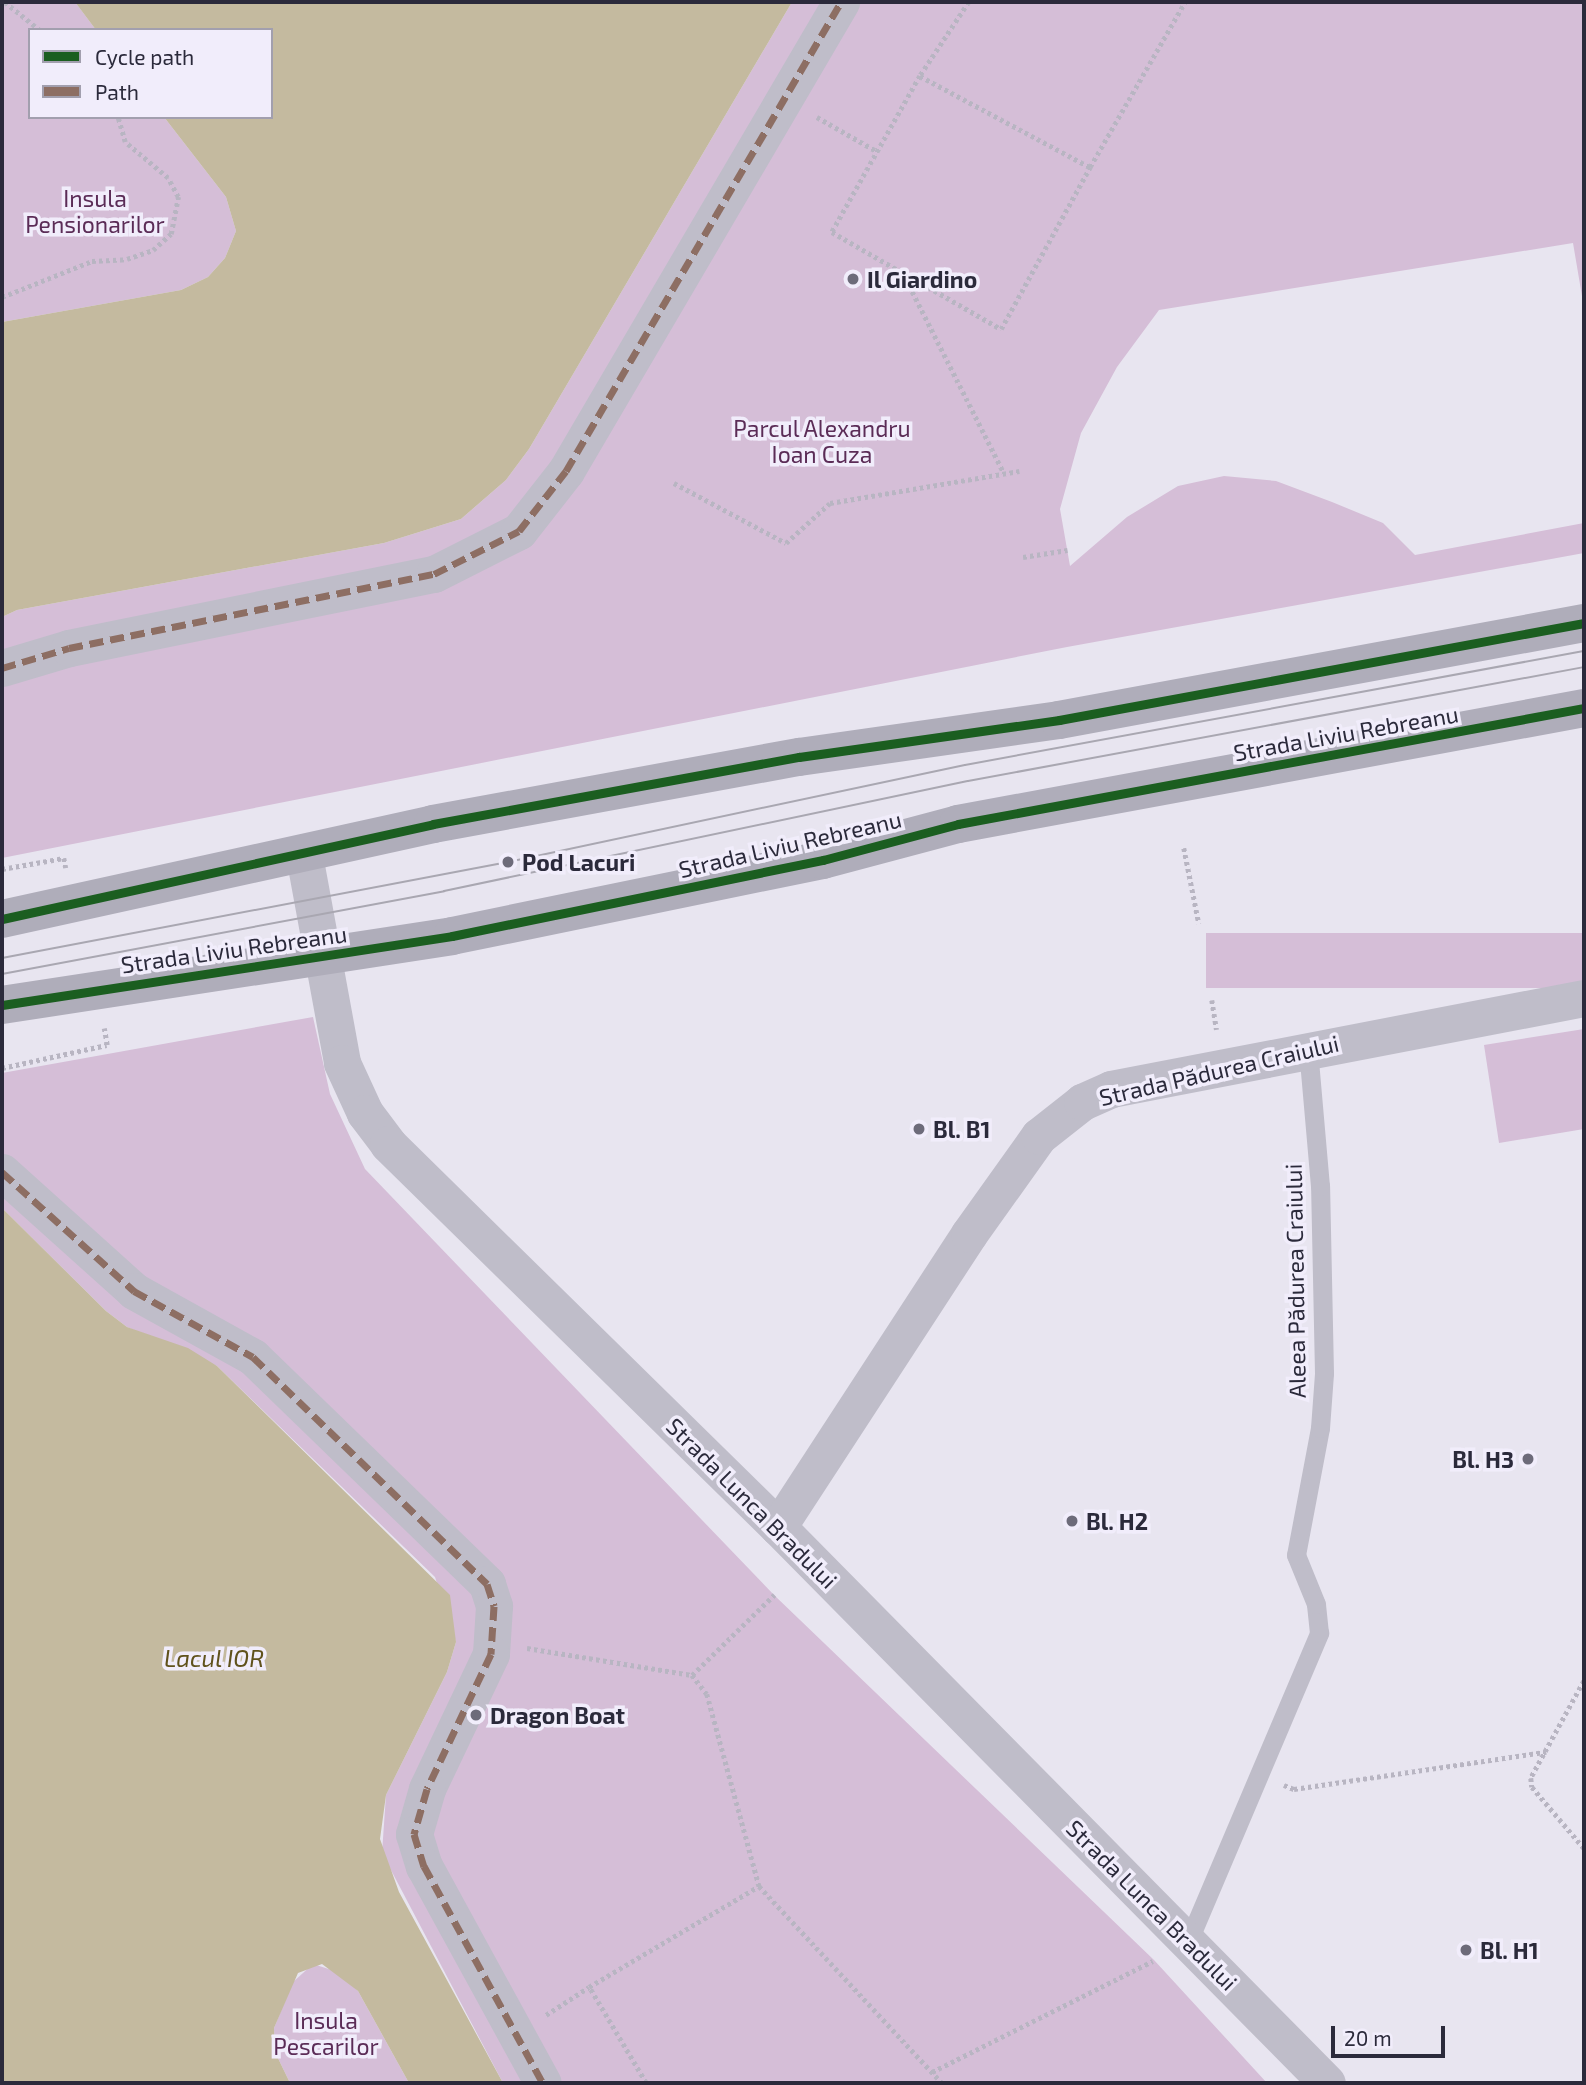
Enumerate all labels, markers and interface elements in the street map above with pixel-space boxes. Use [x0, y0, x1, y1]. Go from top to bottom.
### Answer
legend [28, 28, 273, 119]
text: Cycle path [95, 44, 194, 69]
text: Path [95, 79, 139, 104]
park label: Insula Pensionarilor [25, 184, 165, 238]
place label: Il Giardino [867, 265, 978, 293]
marker: Il Giardino [845, 271, 861, 287]
park label: Parcul Alexandru Ioan Cuza [733, 414, 911, 468]
street label: Strada Liviu Rebreanu [1231, 700, 1461, 766]
street label: Strada Liviu Rebreanu [676, 805, 904, 883]
place label: Pod Lacuri [522, 848, 635, 876]
marker: Pod Lacuri [500, 854, 516, 870]
street label: Strada Liviu Rebreanu [119, 919, 349, 979]
street label: Strada Pădurea Craiului [1096, 1029, 1342, 1111]
place label: Bl. B1 [933, 1115, 990, 1143]
marker: Bl. B1 [911, 1121, 927, 1137]
street label: Aleea Pădurea Craiului [1279, 1164, 1311, 1398]
street label: Strada Lunca Bradului [661, 1412, 843, 1594]
place label: Bl. H3 [1452, 1445, 1514, 1473]
marker: Bl. H3 [1520, 1451, 1536, 1467]
place label: Bl. H2 [1086, 1507, 1148, 1535]
marker: Bl. H2 [1064, 1513, 1080, 1529]
water label: Lacul IOR [164, 1644, 264, 1672]
place label: Dragon Boat [490, 1701, 625, 1729]
marker: Dragon Boat [468, 1707, 484, 1723]
street label: Strada Lunca Bradului [1061, 1814, 1243, 1996]
place label: Bl. H1 [1480, 1936, 1539, 1964]
marker: Bl. H1 [1458, 1942, 1474, 1958]
park label: Insula Pescarilor [273, 2006, 379, 2060]
scale bar [1334, 2011, 1448, 2056]
text: 20 m [1344, 2025, 1392, 2050]

